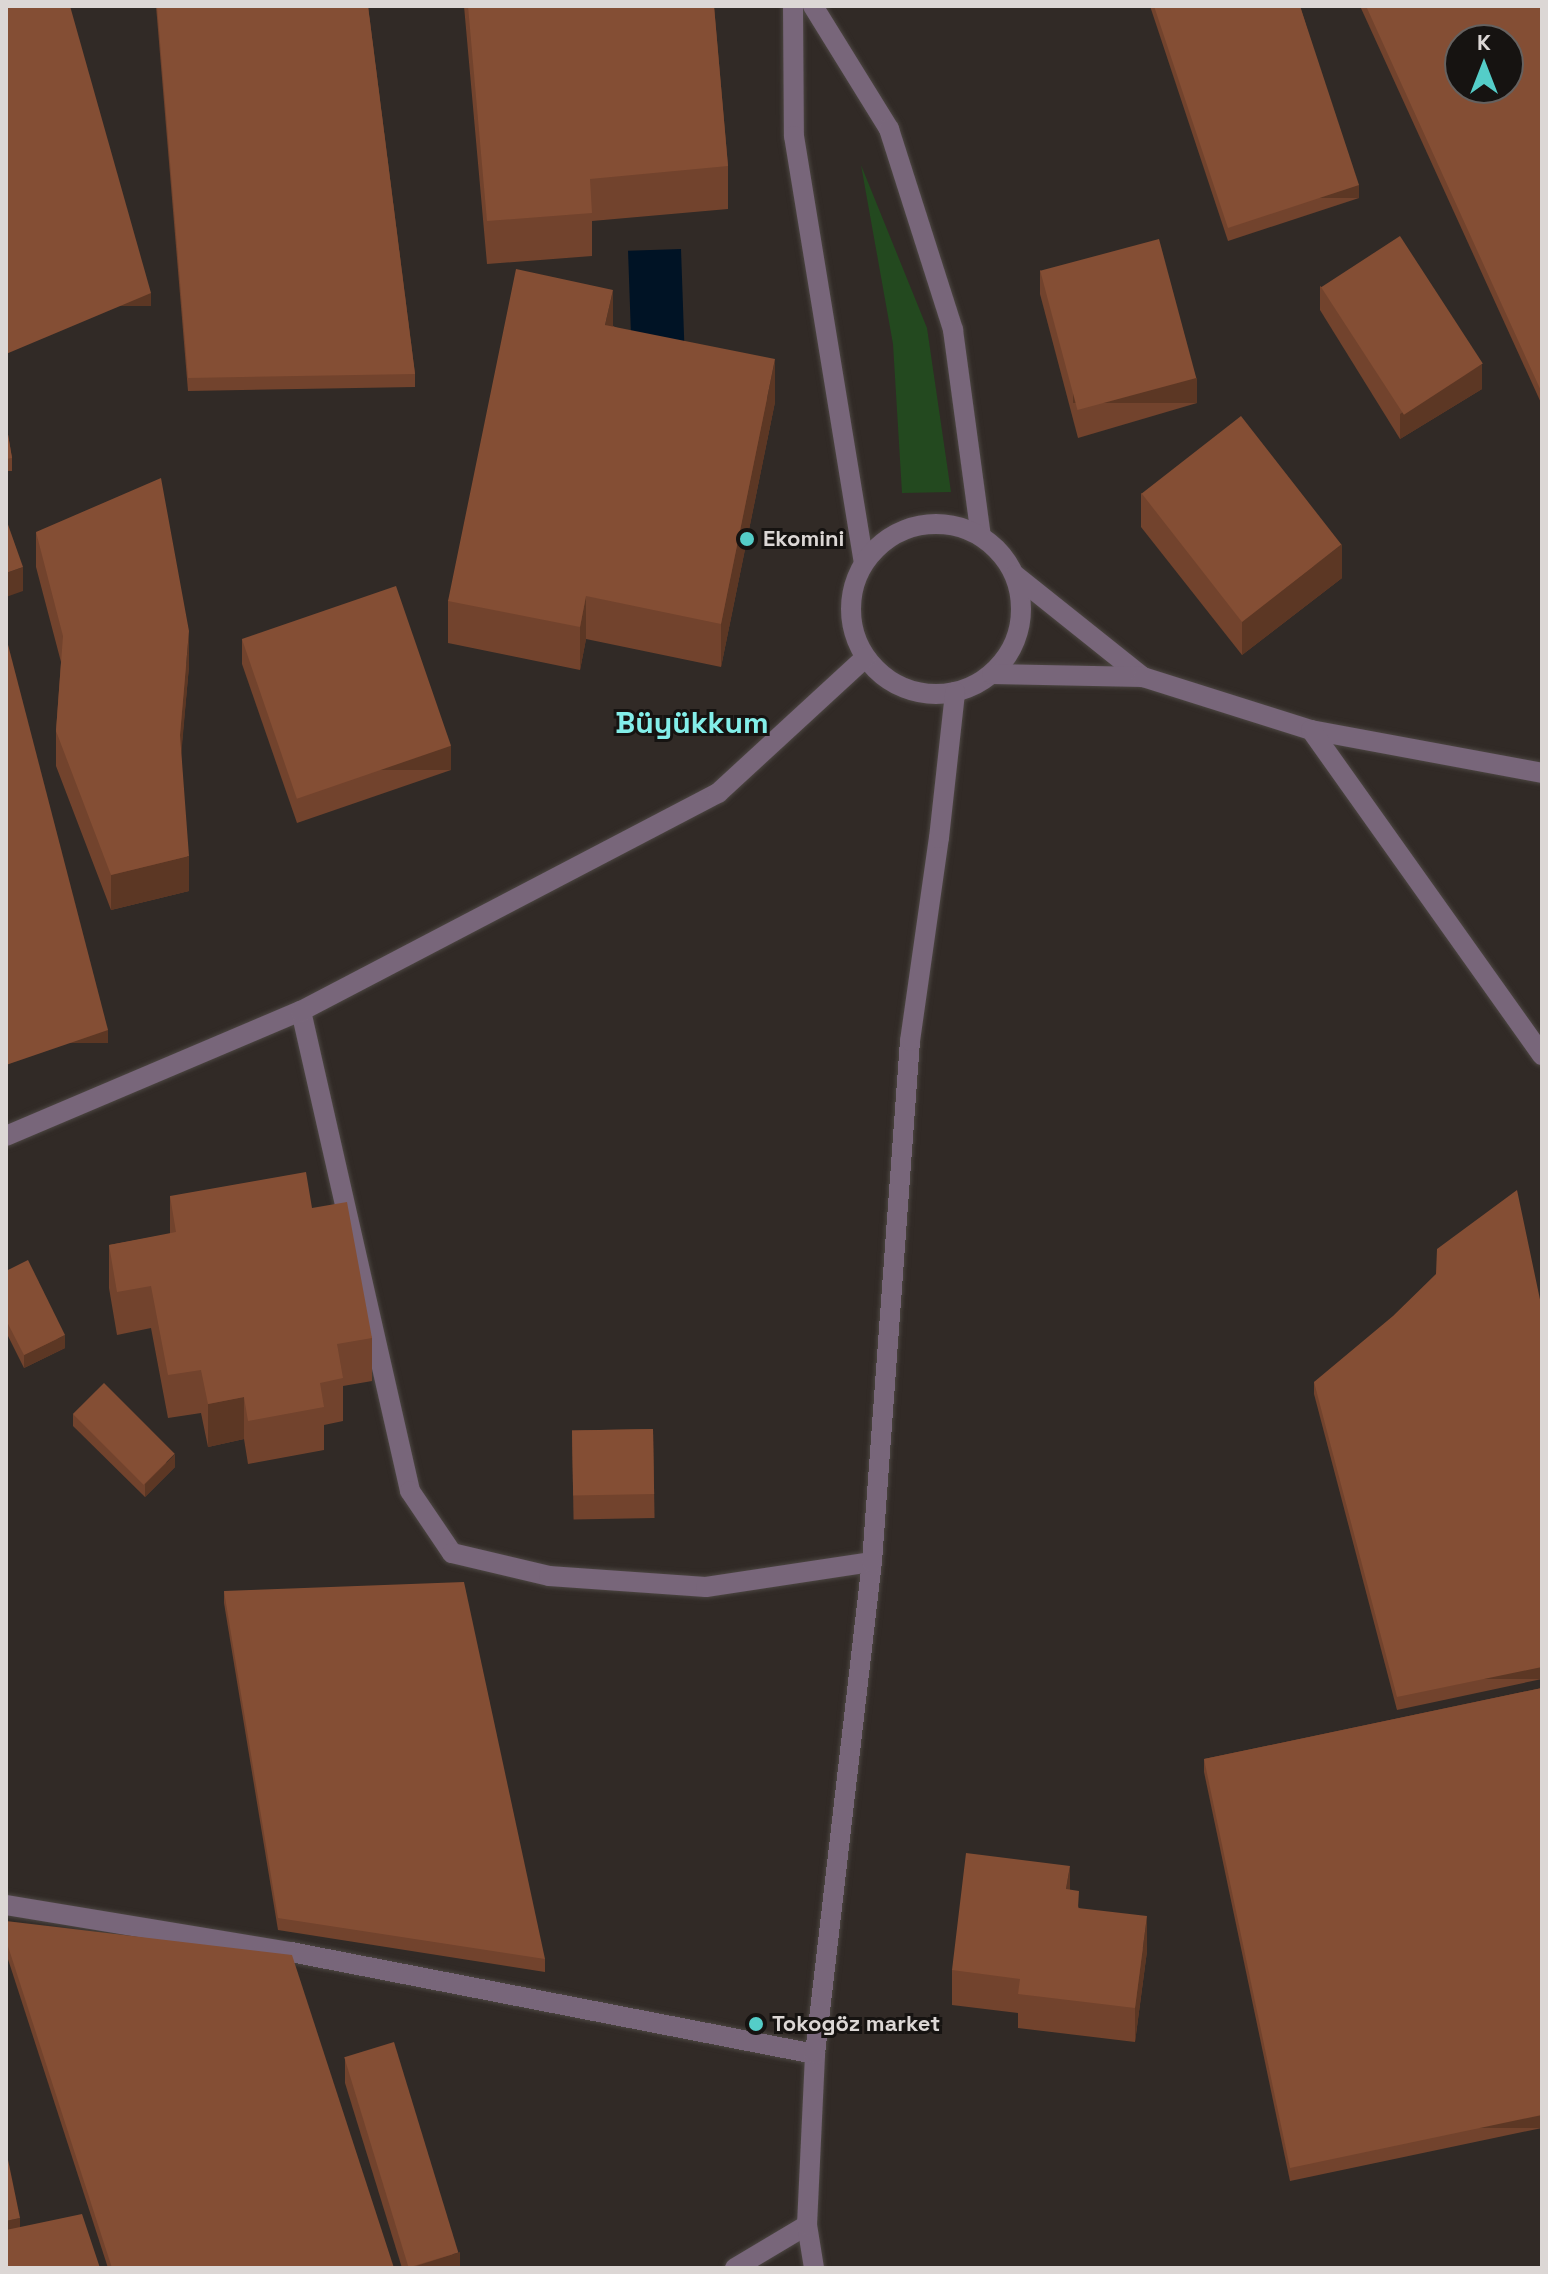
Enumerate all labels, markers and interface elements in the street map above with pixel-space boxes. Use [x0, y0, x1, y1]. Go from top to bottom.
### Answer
north arrow [1444, 24, 1524, 104]
text: K [1477, 28, 1491, 56]
place label: Ekomini [763, 526, 844, 552]
marker: Ekomini [738, 530, 756, 548]
district label: Büyükkum [615, 705, 769, 741]
place label: Tokogöz market [772, 2011, 940, 2037]
marker: Tokogöz market [747, 2015, 765, 2033]

